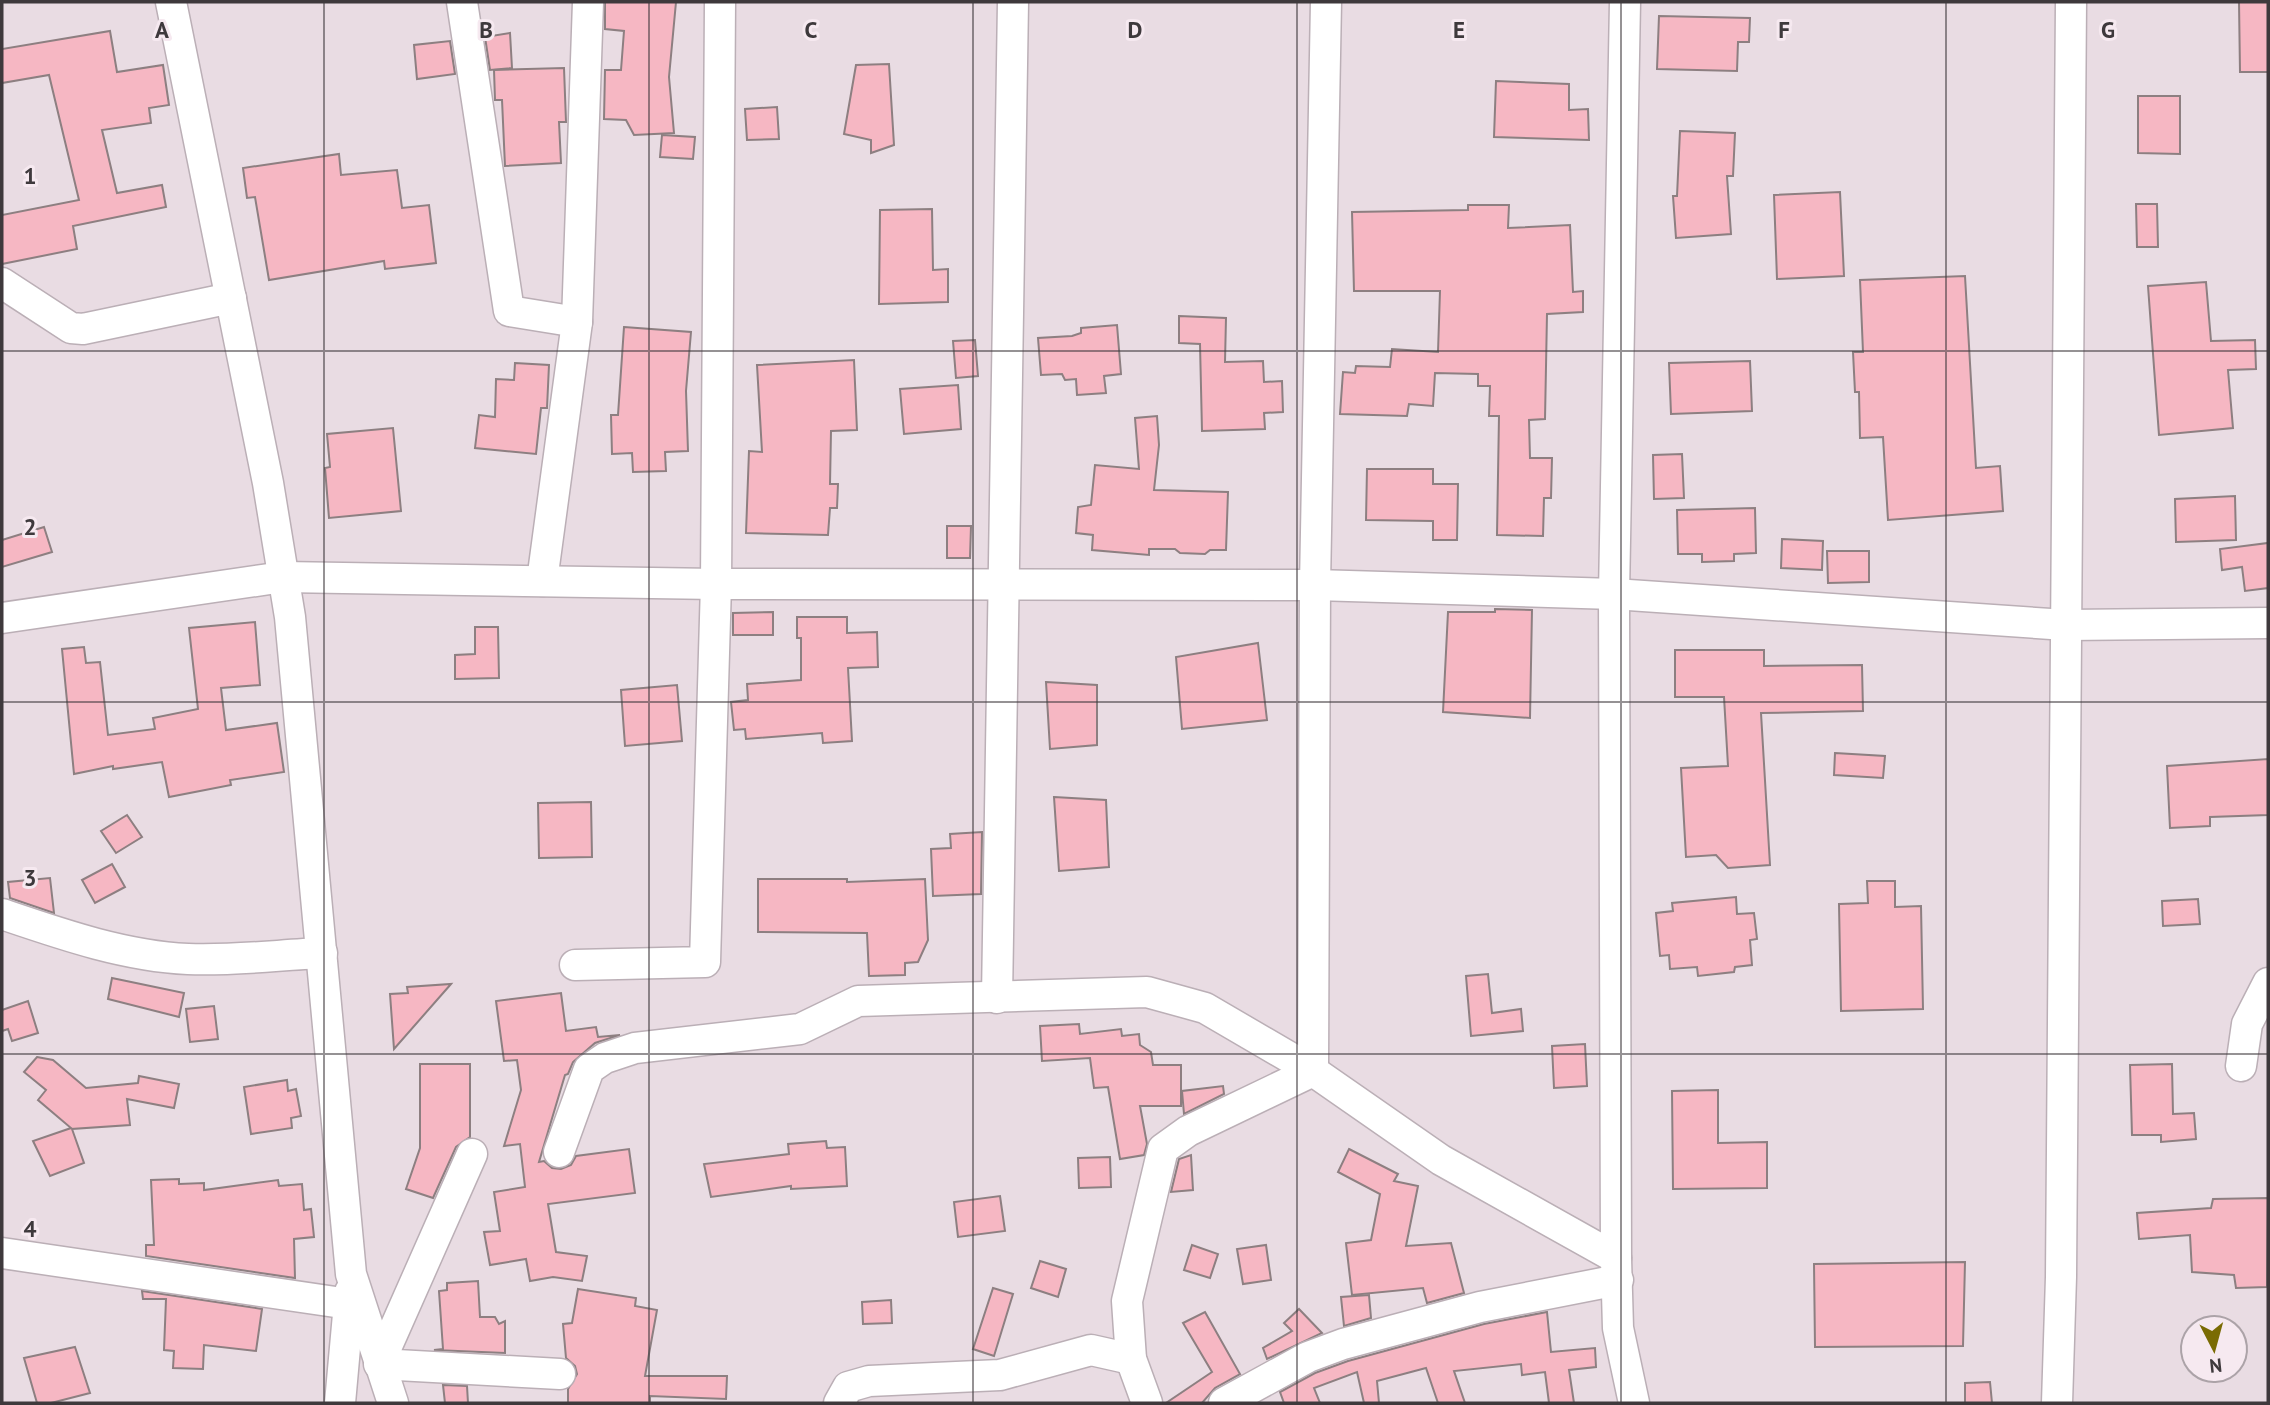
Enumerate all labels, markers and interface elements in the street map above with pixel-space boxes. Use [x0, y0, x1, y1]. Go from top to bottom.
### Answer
text: A [155, 15, 169, 44]
text: B [479, 15, 493, 44]
text: C [805, 15, 818, 44]
text: D [1128, 15, 1142, 44]
text: E [1453, 15, 1465, 44]
text: F [1778, 15, 1790, 44]
text: G [2101, 15, 2115, 44]
text: 1 [23, 161, 37, 190]
text: 2 [23, 512, 37, 541]
text: 3 [23, 863, 37, 892]
text: 4 [23, 1214, 37, 1243]
north arrow [2179, 1314, 2249, 1384]
text: N [2208, 1353, 2223, 1378]

